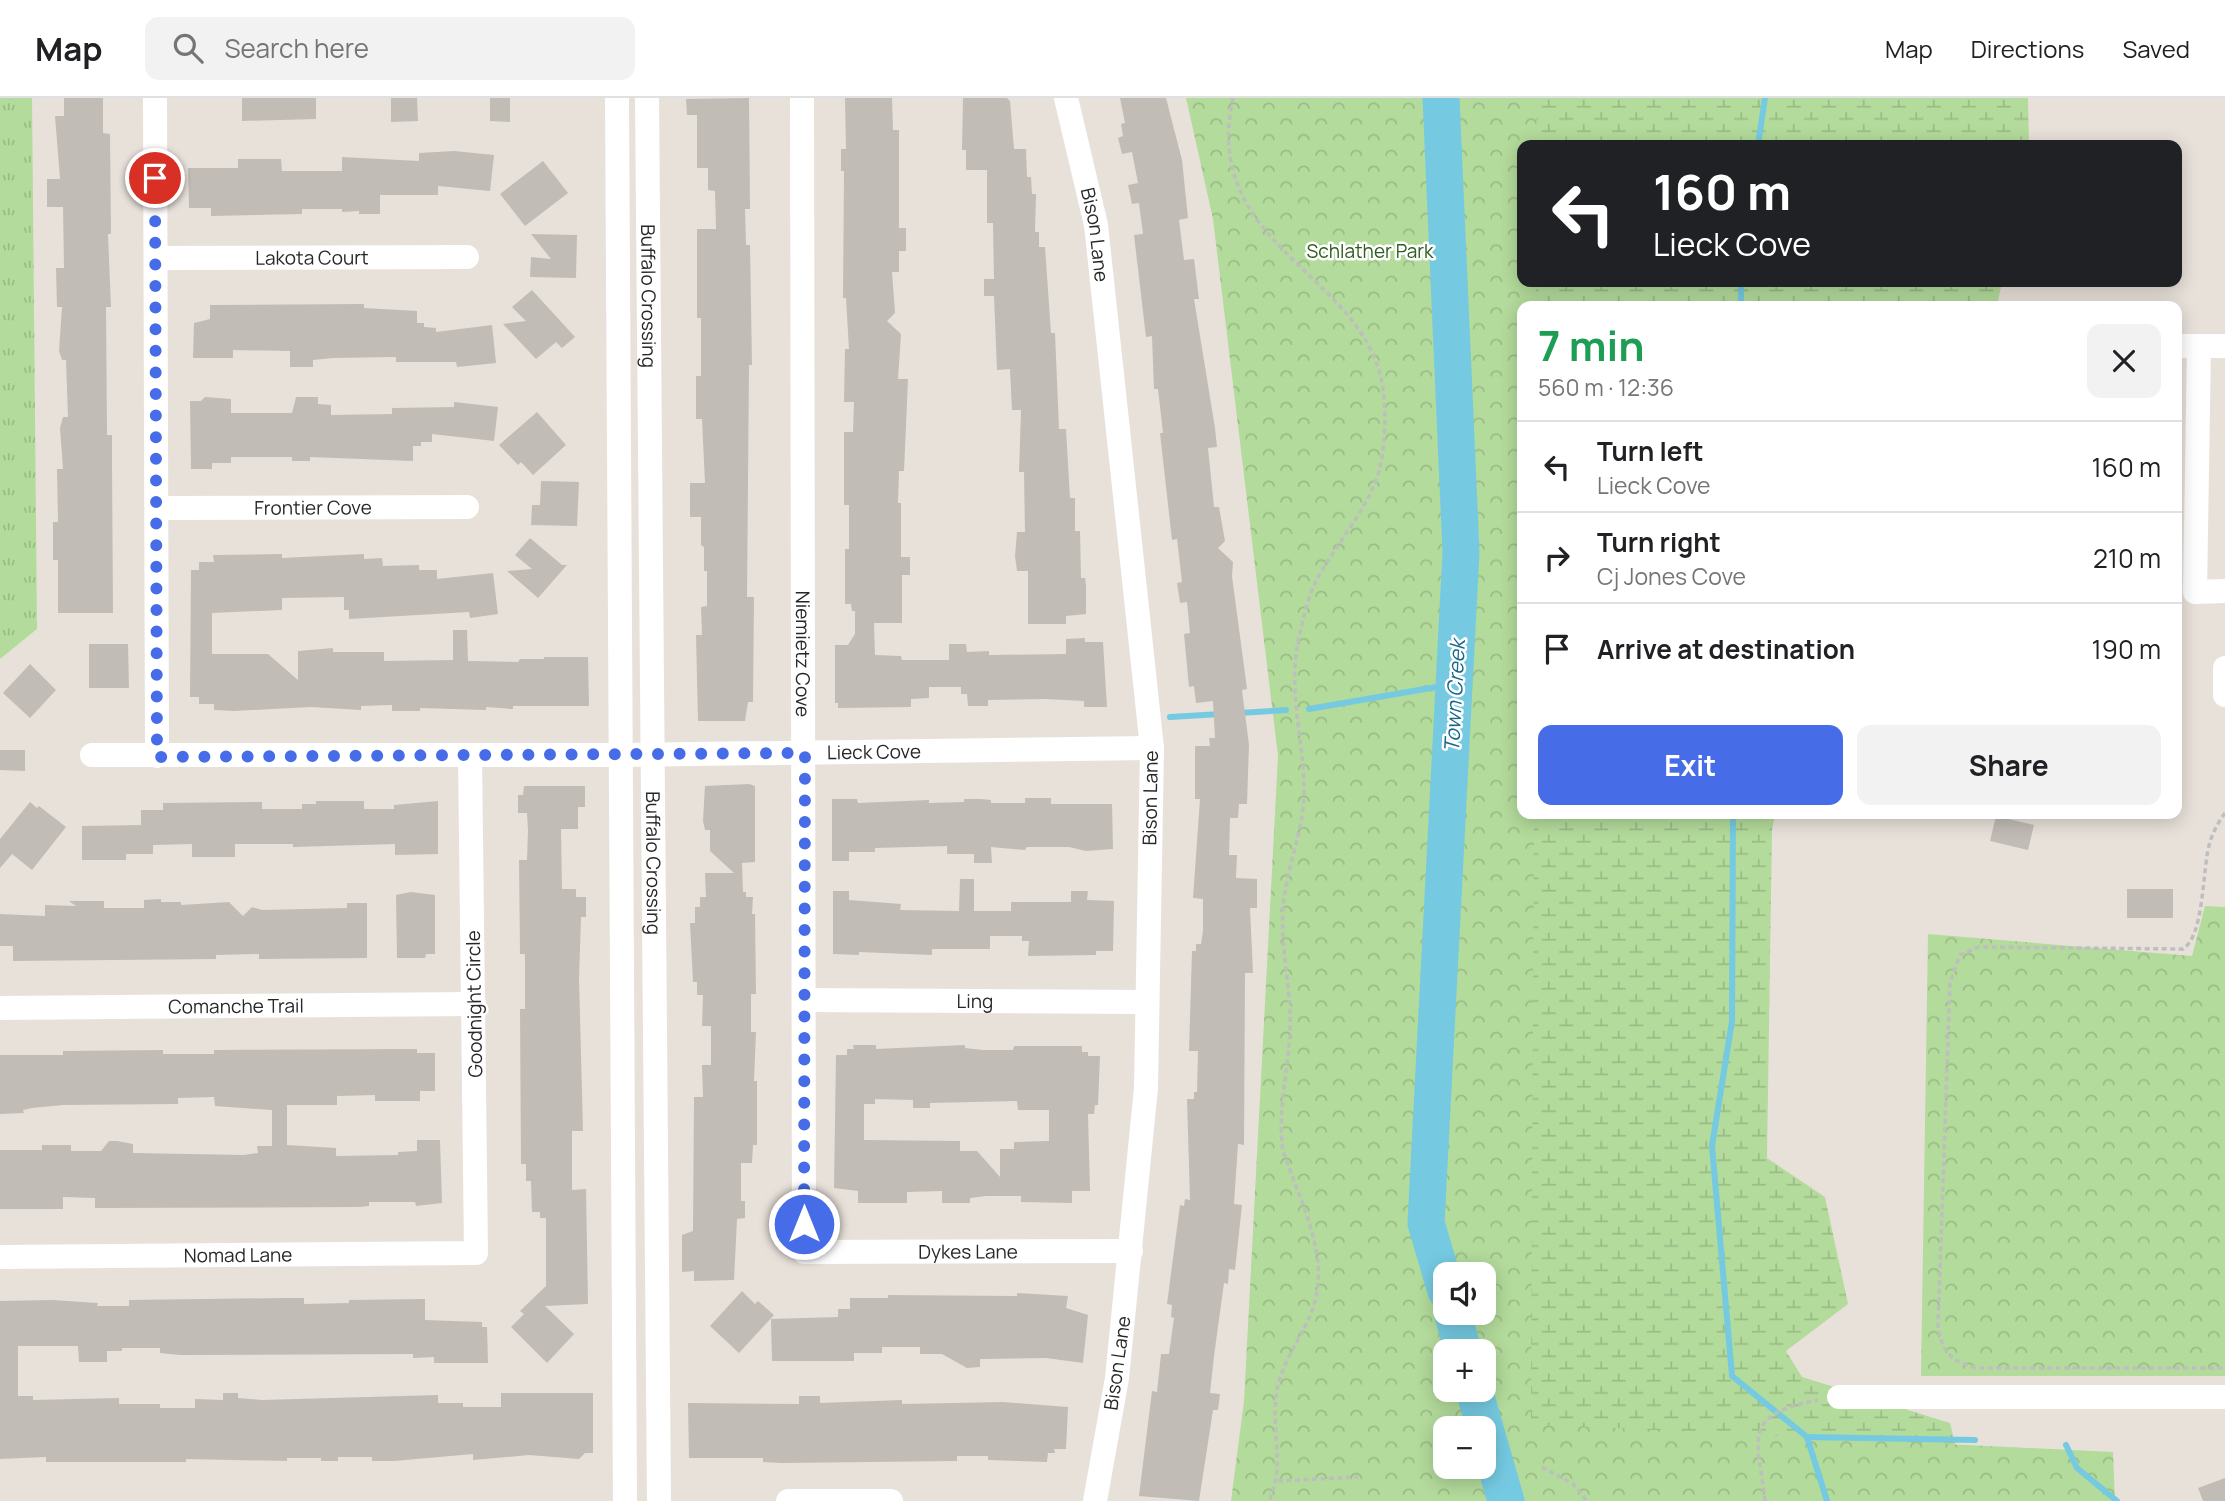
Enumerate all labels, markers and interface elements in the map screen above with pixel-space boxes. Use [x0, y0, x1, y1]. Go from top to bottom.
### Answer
search box [145, 17, 635, 80]
text: Map [35, 26, 103, 71]
icon: search [169, 29, 207, 67]
text: Search here [225, 30, 369, 66]
text: Map [1885, 32, 1933, 65]
text: Directions [1971, 32, 2084, 65]
text: Saved [2122, 32, 2190, 65]
pin [125, 148, 185, 208]
text: 160 m [1653, 158, 1791, 225]
icon: arrive [136, 159, 174, 197]
icon: left [1538, 168, 1629, 259]
street label: Bison Lane [1075, 185, 1115, 283]
text: Lieck Cove [1653, 222, 1811, 266]
street label: Buffalo Crossing [635, 224, 662, 368]
park label: Schlather Park [1306, 238, 1434, 264]
street label: Lakota Court [255, 244, 369, 271]
text: 7 min [1538, 316, 1645, 374]
button: close [2087, 324, 2161, 398]
text: 560 m · 12:36 [1538, 371, 1674, 403]
text: Turn left [1597, 433, 1704, 469]
icon: left [1538, 448, 1576, 486]
text: 160 m [2092, 449, 2161, 485]
text: Lieck Cove [1597, 469, 1711, 501]
street label: Frontier Cove [254, 494, 372, 521]
text: Turn right [1597, 524, 1721, 560]
icon: right [1538, 539, 1576, 577]
text: 210 m [2093, 540, 2161, 576]
text: Cj Jones Cove [1597, 560, 1746, 592]
street label: Niemietz Cove [790, 591, 816, 717]
icon: arrive [1538, 630, 1576, 668]
text: Arrive at destination [1597, 631, 1855, 667]
text: 190 m [2092, 631, 2161, 667]
water label: Town Creek [1437, 636, 1471, 753]
button: Exit [1538, 725, 1843, 805]
button: Share [1857, 725, 2161, 805]
street label: Lieck Cove [827, 738, 921, 765]
street label: Bison Lane [1136, 750, 1164, 846]
street label: Buffalo Crossing [640, 791, 667, 935]
street label: Goodnight Circle [460, 930, 488, 1078]
street label: Ling [957, 988, 993, 1014]
street label: Comanche Trail [168, 992, 304, 1020]
position arrow [767, 1187, 841, 1261]
street label: Dykes Lane [918, 1238, 1018, 1265]
street label: Nomad Lane [184, 1242, 292, 1268]
map controls [1433, 1262, 1496, 1479]
button: sound [1433, 1262, 1496, 1325]
street label: Bison Lane [1098, 1314, 1136, 1412]
button: + [1433, 1339, 1496, 1402]
button: − [1433, 1416, 1496, 1479]

